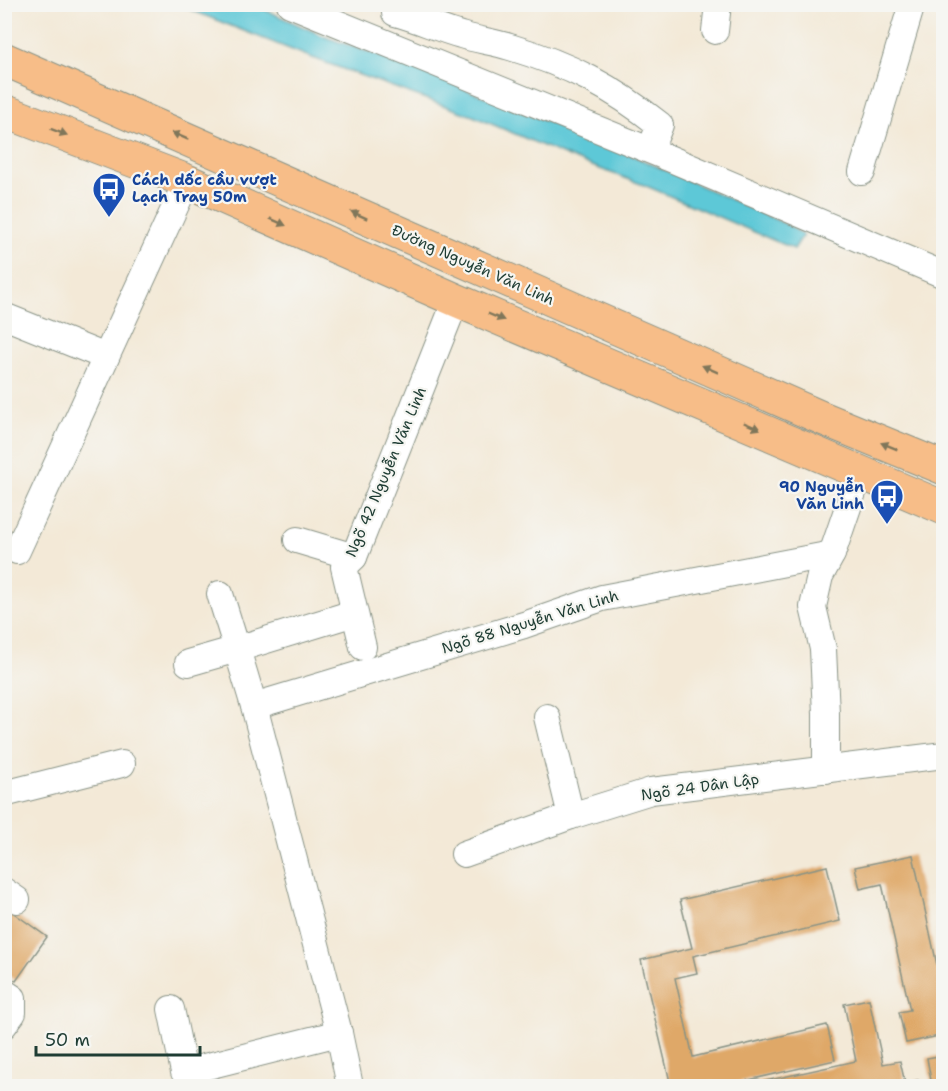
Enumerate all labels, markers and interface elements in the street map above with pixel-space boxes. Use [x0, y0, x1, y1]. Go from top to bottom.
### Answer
one-way arrow [50, 128, 68, 137]
one-way arrow [171, 131, 189, 141]
place label: Cách dốc cầu vượt Lạch Tray 50m [132, 170, 277, 207]
bus stop icon: Cách dốc cầu vượt Lạch Tray 50m [91, 171, 127, 218]
one-way arrow [350, 210, 367, 219]
one-way arrow [270, 217, 287, 226]
street label: Đường Nguyễn Văn Linh [389, 220, 557, 310]
one-way arrow [487, 312, 505, 322]
one-way arrow [701, 364, 719, 374]
street label: Ngõ 42 Nguyễn Văn Linh [341, 384, 431, 560]
one-way arrow [744, 421, 762, 431]
one-way arrow [880, 441, 898, 451]
place label: 90 Nguyễn Văn Linh [779, 477, 864, 514]
bus stop icon: 90 Nguyễn Văn Linh [869, 478, 905, 525]
street label: Ngõ 88 Nguyễn Văn Linh [439, 586, 621, 658]
street label: Ngõ 24 Dân Lập [640, 769, 760, 805]
scale bar [36, 1019, 200, 1057]
text: 50 m [45, 1028, 90, 1052]

